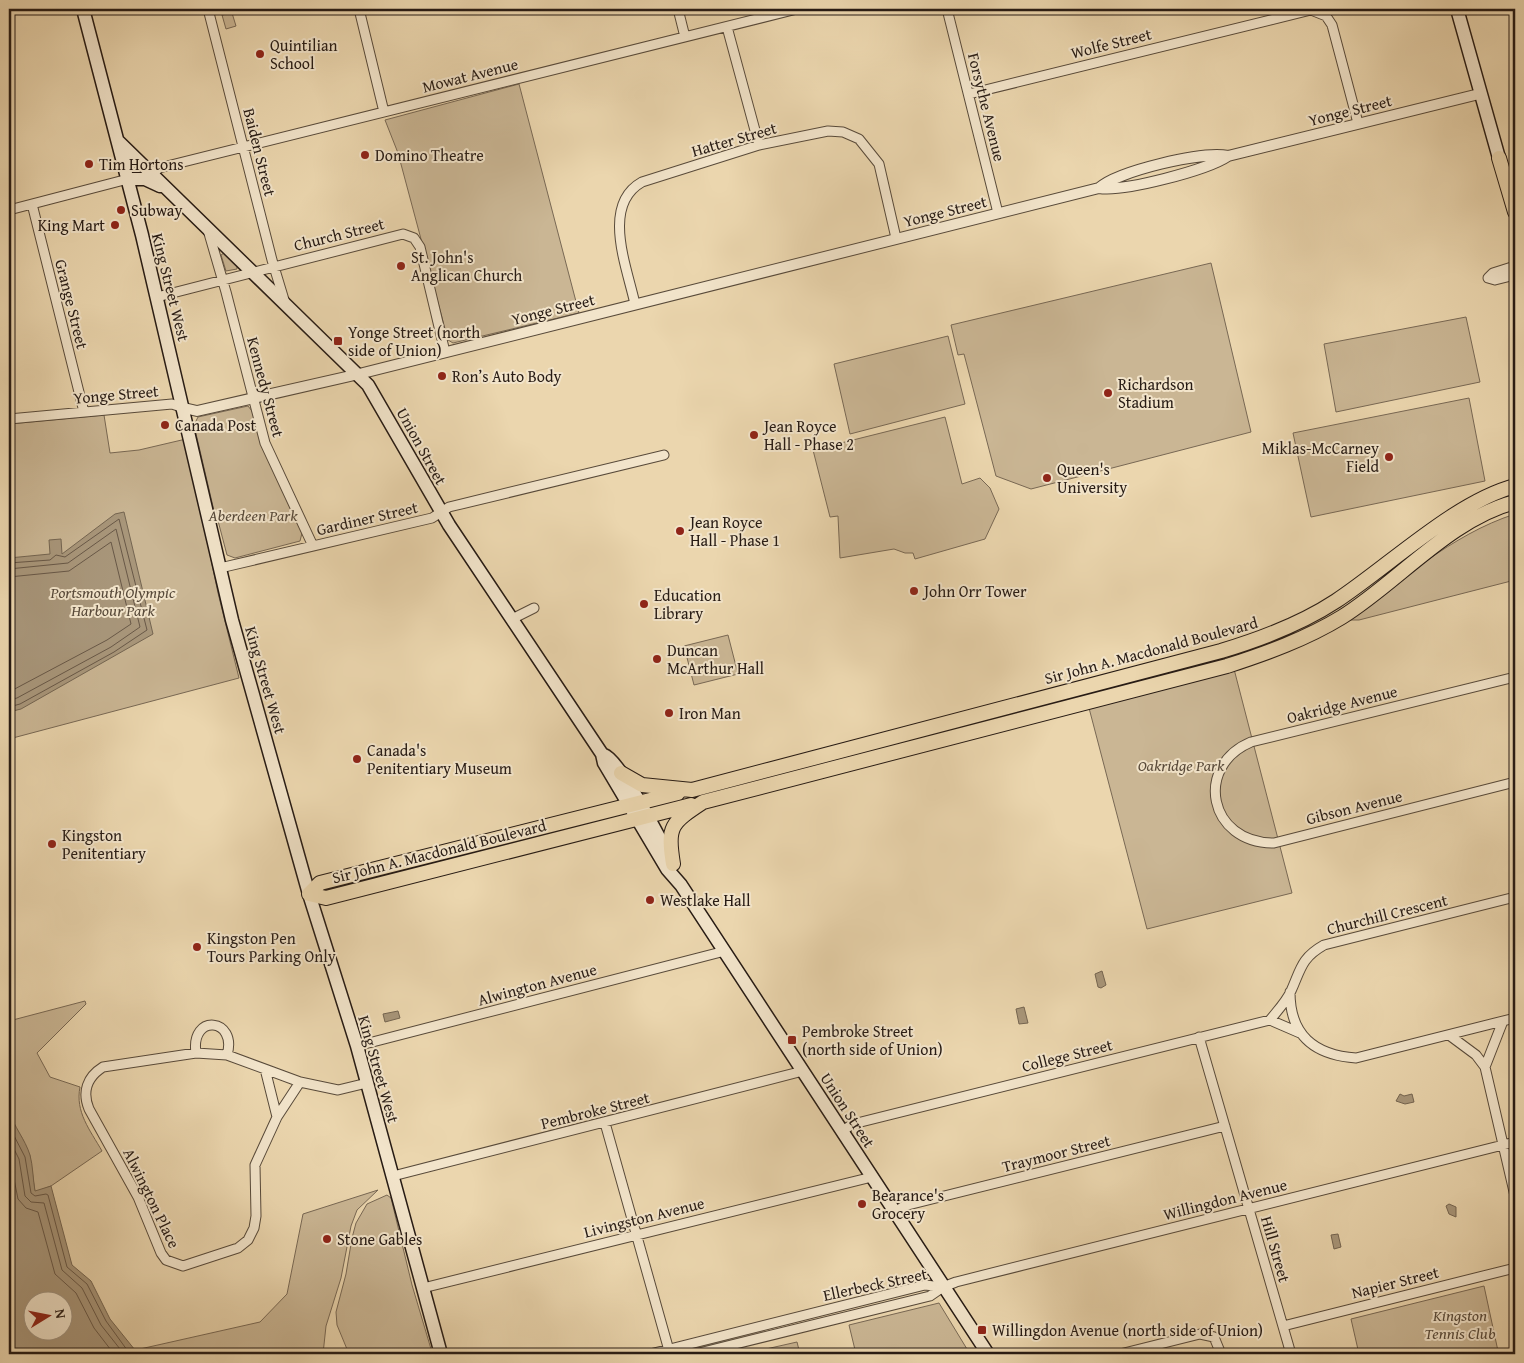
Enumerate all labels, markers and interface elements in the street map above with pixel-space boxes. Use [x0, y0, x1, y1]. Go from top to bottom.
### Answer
street label: Wolfe Street [1068, 21, 1154, 65]
place label: Quintilian School [270, 33, 338, 75]
marker: Quintilian School [254, 48, 266, 60]
street label: Forsythe Avenue [962, 50, 1012, 164]
street label: Mowat Avenue [420, 51, 520, 99]
street label: Yonge Street [1306, 88, 1395, 132]
street label: Baiden Street [237, 105, 283, 199]
street label: Hatter Street [689, 115, 780, 163]
place label: Domino Theatre [375, 143, 484, 167]
marker: Domino Theatre [359, 149, 371, 161]
place label: Tim Hortons [99, 152, 184, 176]
marker: Tim Hortons [83, 158, 95, 170]
street label: Yonge Street [901, 189, 990, 233]
place label: Subway [131, 198, 182, 222]
marker: Subway [115, 204, 127, 216]
street label: Church Street [291, 211, 387, 257]
place label: King Mart [38, 213, 105, 237]
marker: King Mart [109, 219, 121, 231]
street label: King Street West [146, 230, 196, 344]
place label: St. John's Anglican Church [411, 245, 522, 287]
street label: Grange Street [49, 257, 95, 352]
marker: St. John's Anglican Church [395, 260, 407, 272]
street label: Yonge Street [509, 287, 598, 331]
place label: Yonge Street (north side of Union) [348, 320, 480, 362]
street label: Kennedy Street [241, 334, 291, 440]
marker: Yonge Street (north side of Union) [332, 335, 344, 347]
place label: Ron’s Auto Body [452, 364, 562, 388]
marker: Ron’s Auto Body [436, 370, 448, 382]
place label: Richardson Stadium [1118, 372, 1194, 414]
street label: Yonge Street [72, 378, 160, 410]
marker: Richardson Stadium [1102, 387, 1114, 399]
street label: Union Street [391, 403, 453, 489]
place label: Canada Post [175, 413, 257, 437]
place label: Jean Royce Hall - Phase 2 [762, 414, 854, 456]
marker: Canada Post [159, 419, 171, 431]
marker: Jean Royce Hall - Phase 2 [748, 429, 760, 441]
place label: Miklas-McCarney Field [1262, 436, 1379, 478]
marker: Miklas-McCarney Field [1383, 451, 1395, 463]
place label: Queen's University [1057, 457, 1127, 499]
marker: Queen's University [1041, 472, 1053, 484]
street label: Gardiner Street [314, 495, 420, 541]
park label: Aberdeen Park [207, 503, 298, 527]
place label: Jean Royce Hall - Phase 1 [688, 510, 780, 552]
marker: Jean Royce Hall - Phase 1 [674, 525, 686, 537]
place label: John Orr Tower [922, 579, 1027, 603]
park label: Portsmouth Olympic Harbour Park [50, 580, 176, 622]
place label: Education Library [654, 583, 721, 625]
marker: John Orr Tower [908, 585, 920, 597]
marker: Education Library [638, 598, 650, 610]
street label: Sir John A. Macdonald Boulevard [1042, 610, 1261, 690]
street label: King Street West [239, 623, 293, 737]
place label: Duncan McArthur Hall [667, 638, 765, 680]
marker: Duncan McArthur Hall [651, 653, 663, 665]
street label: Oakridge Avenue [1284, 679, 1400, 729]
place label: Iron Man [679, 701, 741, 725]
marker: Iron Man [663, 707, 675, 719]
place label: Canada's Penitentiary Museum [367, 738, 512, 780]
marker: Canada's Penitentiary Museum [351, 753, 363, 765]
park label: Oakridge Park [1138, 753, 1225, 777]
street label: Gibson Avenue [1303, 783, 1405, 831]
street label: Sir John A. Macdonald Boulevard [329, 813, 549, 889]
place label: Kingston Penitentiary [62, 823, 146, 865]
marker: Kingston Penitentiary [46, 838, 58, 850]
street label: Churchill Crescent [1324, 887, 1450, 941]
place label: Westlake Hall [660, 888, 751, 912]
marker: Westlake Hall [644, 894, 656, 906]
place label: Kingston Pen Tours Parking Only [207, 926, 336, 968]
marker: Kingston Pen Tours Parking Only [191, 941, 203, 953]
street label: Alwington Avenue [475, 957, 599, 1011]
street label: King Street West [352, 1012, 406, 1126]
place label: Pembroke Street (north side of Union) [802, 1019, 943, 1061]
street label: College Street [1019, 1032, 1115, 1078]
marker: Pembroke Street (north side of Union) [786, 1034, 798, 1046]
street label: Union Street [815, 1068, 881, 1153]
street label: Pembroke Street [538, 1085, 652, 1135]
street label: Traymoor Street [999, 1128, 1113, 1178]
street label: Alwington Place [117, 1144, 187, 1252]
street label: Willingdon Avenue [1161, 1172, 1289, 1226]
place label: Bearance's Grocery [872, 1183, 944, 1225]
street label: Livingston Avenue [581, 1190, 707, 1244]
marker: Bearance's Grocery [856, 1198, 868, 1210]
street label: Hill Street [1255, 1213, 1297, 1285]
place label: Stone Gables [337, 1227, 422, 1251]
marker: Stone Gables [321, 1233, 333, 1245]
street label: Napier Street [1349, 1259, 1442, 1304]
street label: Ellerbeck Street [821, 1261, 930, 1307]
north arrow [22, 1290, 72, 1340]
park label: Kingston Tennis Club [1424, 1303, 1496, 1345]
text: N [50, 1307, 72, 1321]
place label: Willingdon Avenue (north side of Union) [992, 1318, 1263, 1342]
marker: Willingdon Avenue (north side of Union) [976, 1324, 988, 1336]

